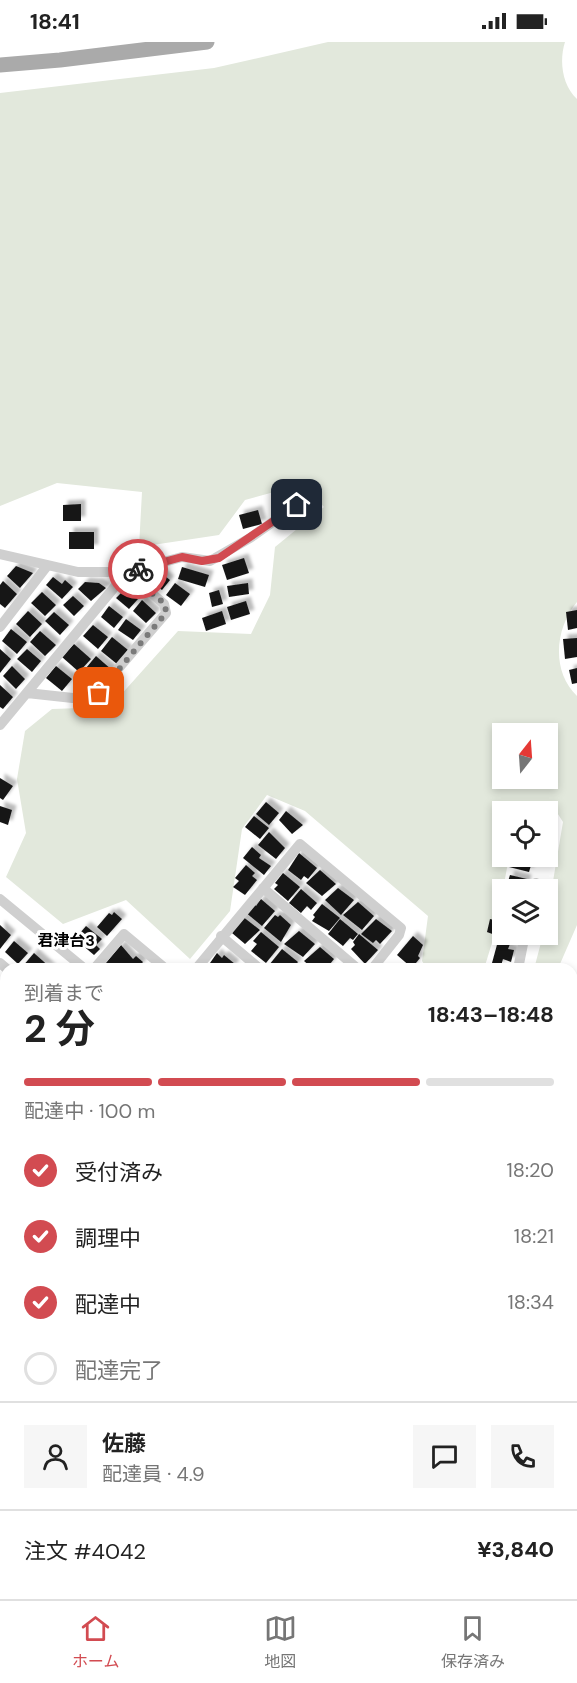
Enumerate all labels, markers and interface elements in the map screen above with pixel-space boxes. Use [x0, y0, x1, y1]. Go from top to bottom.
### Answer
text: 18:41 [30, 7, 80, 36]
pin [271, 479, 322, 530]
icon: home [280, 488, 313, 521]
courier [108, 539, 168, 599]
icon: bike [122, 553, 155, 586]
pin [73, 667, 124, 718]
icon: bag [82, 676, 115, 709]
north arrow [492, 723, 558, 789]
map controls [492, 723, 558, 945]
button: locate [492, 801, 558, 867]
button: layers [492, 879, 558, 945]
district label: 君津台3 [37, 930, 95, 951]
text: 到着まで [24, 980, 104, 1006]
text: 18:43–18:48 [428, 1000, 554, 1029]
text: 2 分 [24, 1003, 95, 1054]
text: 配達中 · 100 m [24, 1098, 155, 1124]
icon: check [24, 1154, 57, 1187]
text: 18:20 [507, 1157, 554, 1183]
text: 受付済み [75, 1158, 163, 1187]
icon: check [24, 1220, 57, 1253]
text: 18:21 [514, 1223, 554, 1249]
text: 調理中 [75, 1224, 141, 1253]
icon: check [24, 1286, 57, 1319]
text: 18:34 [508, 1289, 554, 1315]
text: 配達中 [75, 1290, 141, 1319]
text: 配達完了 [75, 1356, 163, 1385]
button: person [24, 1425, 87, 1488]
button: chat [413, 1425, 476, 1488]
button: phone [491, 1425, 554, 1488]
text: 佐藤 [102, 1429, 146, 1458]
text: 配達員 · 4.9 [102, 1461, 205, 1487]
text: ¥3,840 [477, 1535, 554, 1564]
text: 注文 #4042 [24, 1537, 146, 1566]
tab: ホーム [72, 1612, 120, 1672]
tab: 地図 [264, 1612, 297, 1672]
tab: 保存済み [441, 1612, 505, 1672]

